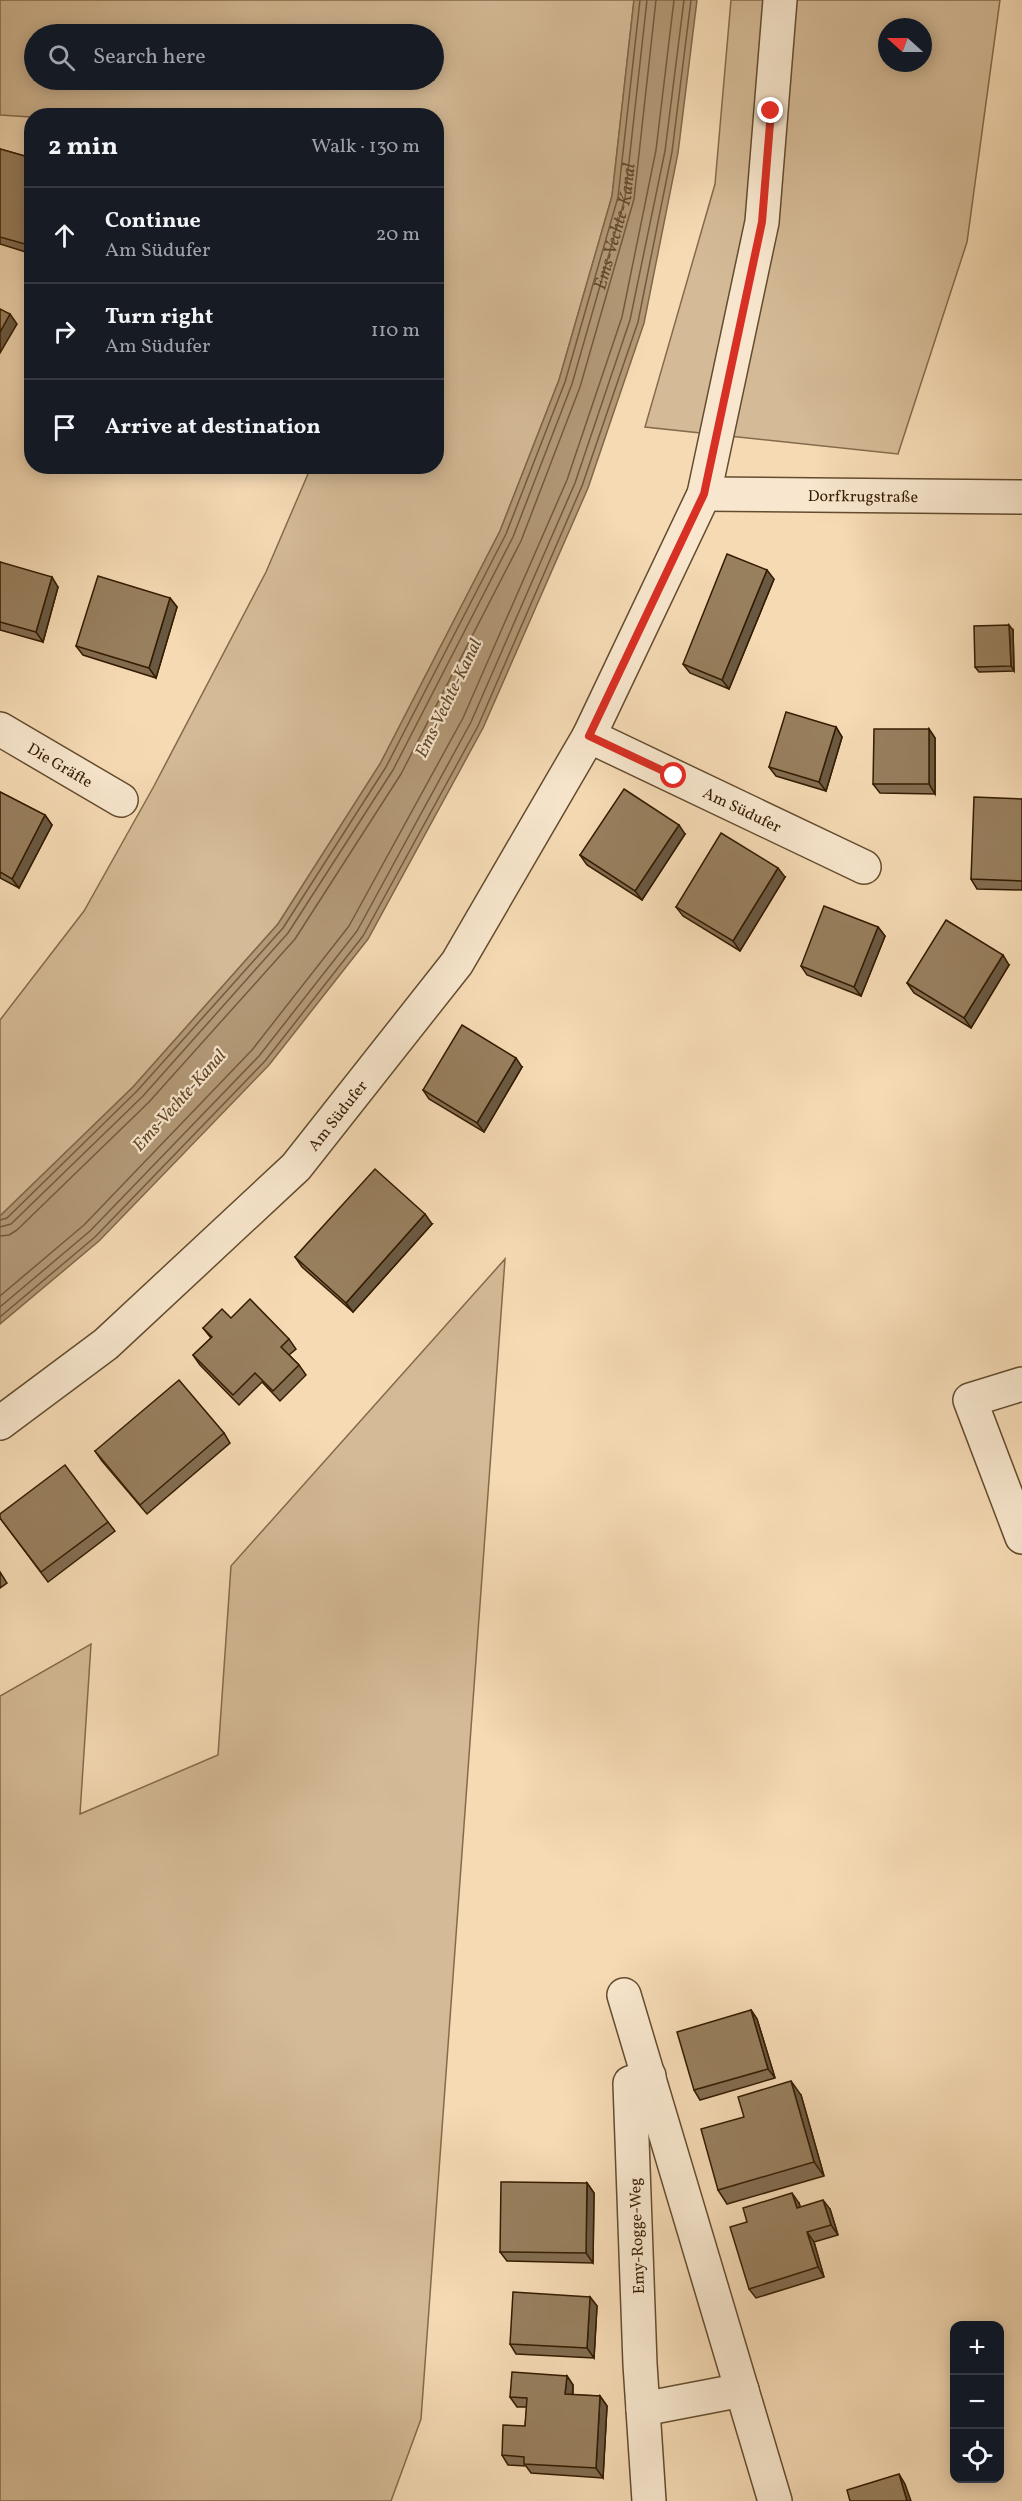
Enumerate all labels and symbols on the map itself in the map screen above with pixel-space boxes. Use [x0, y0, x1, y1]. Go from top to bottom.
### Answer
north arrow [878, 18, 932, 72]
route end [757, 97, 783, 123]
water label: Ems-Vechte-Kanal [588, 161, 643, 293]
street label: Dorfkrugstraße [808, 486, 918, 509]
water label: Ems-Vechte-Kanal [410, 635, 489, 762]
street label: Die Gräfte [23, 738, 96, 794]
route start [660, 762, 686, 788]
street label: Am Südufer [699, 783, 785, 839]
water label: Ems-Vechte-Kanal [127, 1044, 233, 1158]
street label: Am Südufer [304, 1076, 373, 1156]
street label: Emy-Rogge-Weg [625, 2177, 651, 2295]

